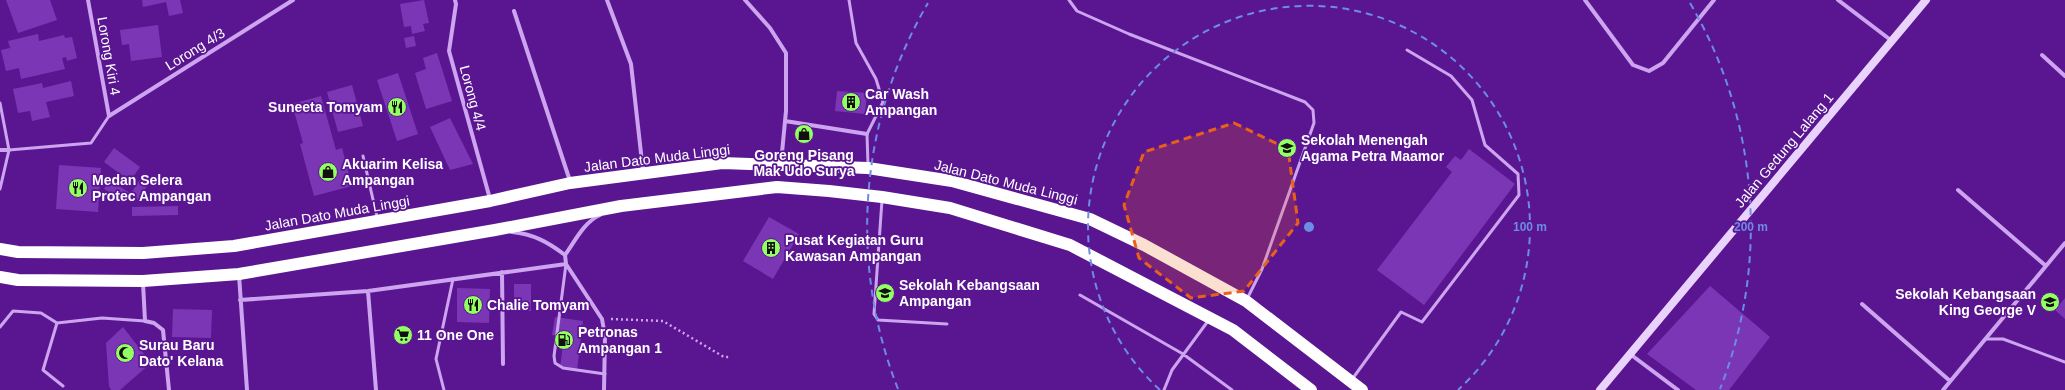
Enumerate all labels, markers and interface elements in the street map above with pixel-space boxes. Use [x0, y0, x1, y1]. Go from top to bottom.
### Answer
street label: Lorong Kiri 4 [94, 16, 124, 97]
street label: Lorong 4/3 [162, 24, 228, 74]
street label: Lorong 4/4 [457, 64, 489, 133]
place label: Car Wash Ampangan [865, 86, 937, 118]
street label: Jalan Gedung Lalang 1 [1731, 89, 1837, 211]
building icon: Car Wash Ampangan [840, 91, 862, 113]
restaurant icon: Suneeta Tomyam [386, 96, 408, 118]
place label: Suneeta Tomyam [268, 99, 383, 115]
shop icon: Goreng Pisang Mak Udo Surya [793, 123, 815, 145]
place label: Sekolah Menengah Agama Petra Maamor [1301, 132, 1445, 164]
school or university icon: Sekolah Menengah Agama Petra Maamor [1276, 137, 1298, 159]
street label: Jalan Dato Muda Linggi [583, 141, 731, 175]
place label: Goreng Pisang Mak Udo Surya [753, 147, 855, 179]
place label: Akuarim Kelisa Ampangan [342, 156, 443, 188]
street label: Jalan Dato Muda Linggi [933, 156, 1079, 208]
shop icon: Akuarim Kelisa Ampangan [317, 161, 339, 183]
place label: Medan Selera Protec Ampangan [92, 172, 211, 204]
restaurant icon: Medan Selera Protec Ampangan [67, 177, 89, 199]
street label: Jalan Dato Muda Linggi [263, 192, 411, 234]
centre of rings [1302, 220, 1316, 234]
text: 100 m [1513, 220, 1547, 234]
text: 200 m [1734, 220, 1768, 234]
place label: Pusat Kegiatan Guru Kawasan Ampangan [785, 232, 923, 264]
building icon: Pusat Kegiatan Guru Kawasan Ampangan [760, 237, 782, 259]
place label: Sekolah Kebangsaan Ampangan [899, 277, 1040, 309]
school or university icon: Sekolah Kebangsaan Ampangan [874, 282, 896, 304]
place label: Sekolah Kebangsaan King George V [1895, 286, 2037, 318]
school or university icon: Sekolah Kebangsaan King George V [2039, 291, 2061, 313]
restaurant icon: Chalie Tomyam [462, 294, 484, 316]
place label: Chalie Tomyam [487, 297, 589, 313]
supermarket icon: 11 One One [392, 324, 414, 346]
place label: Petronas Ampangan 1 [578, 324, 662, 356]
place label: 11 One One [417, 327, 494, 343]
fuel station icon: Petronas Ampangan 1 [553, 329, 575, 351]
place label: Surau Baru Dato' Kelana [139, 337, 223, 369]
mosque icon: Surau Baru Dato' Kelana [114, 342, 136, 364]

